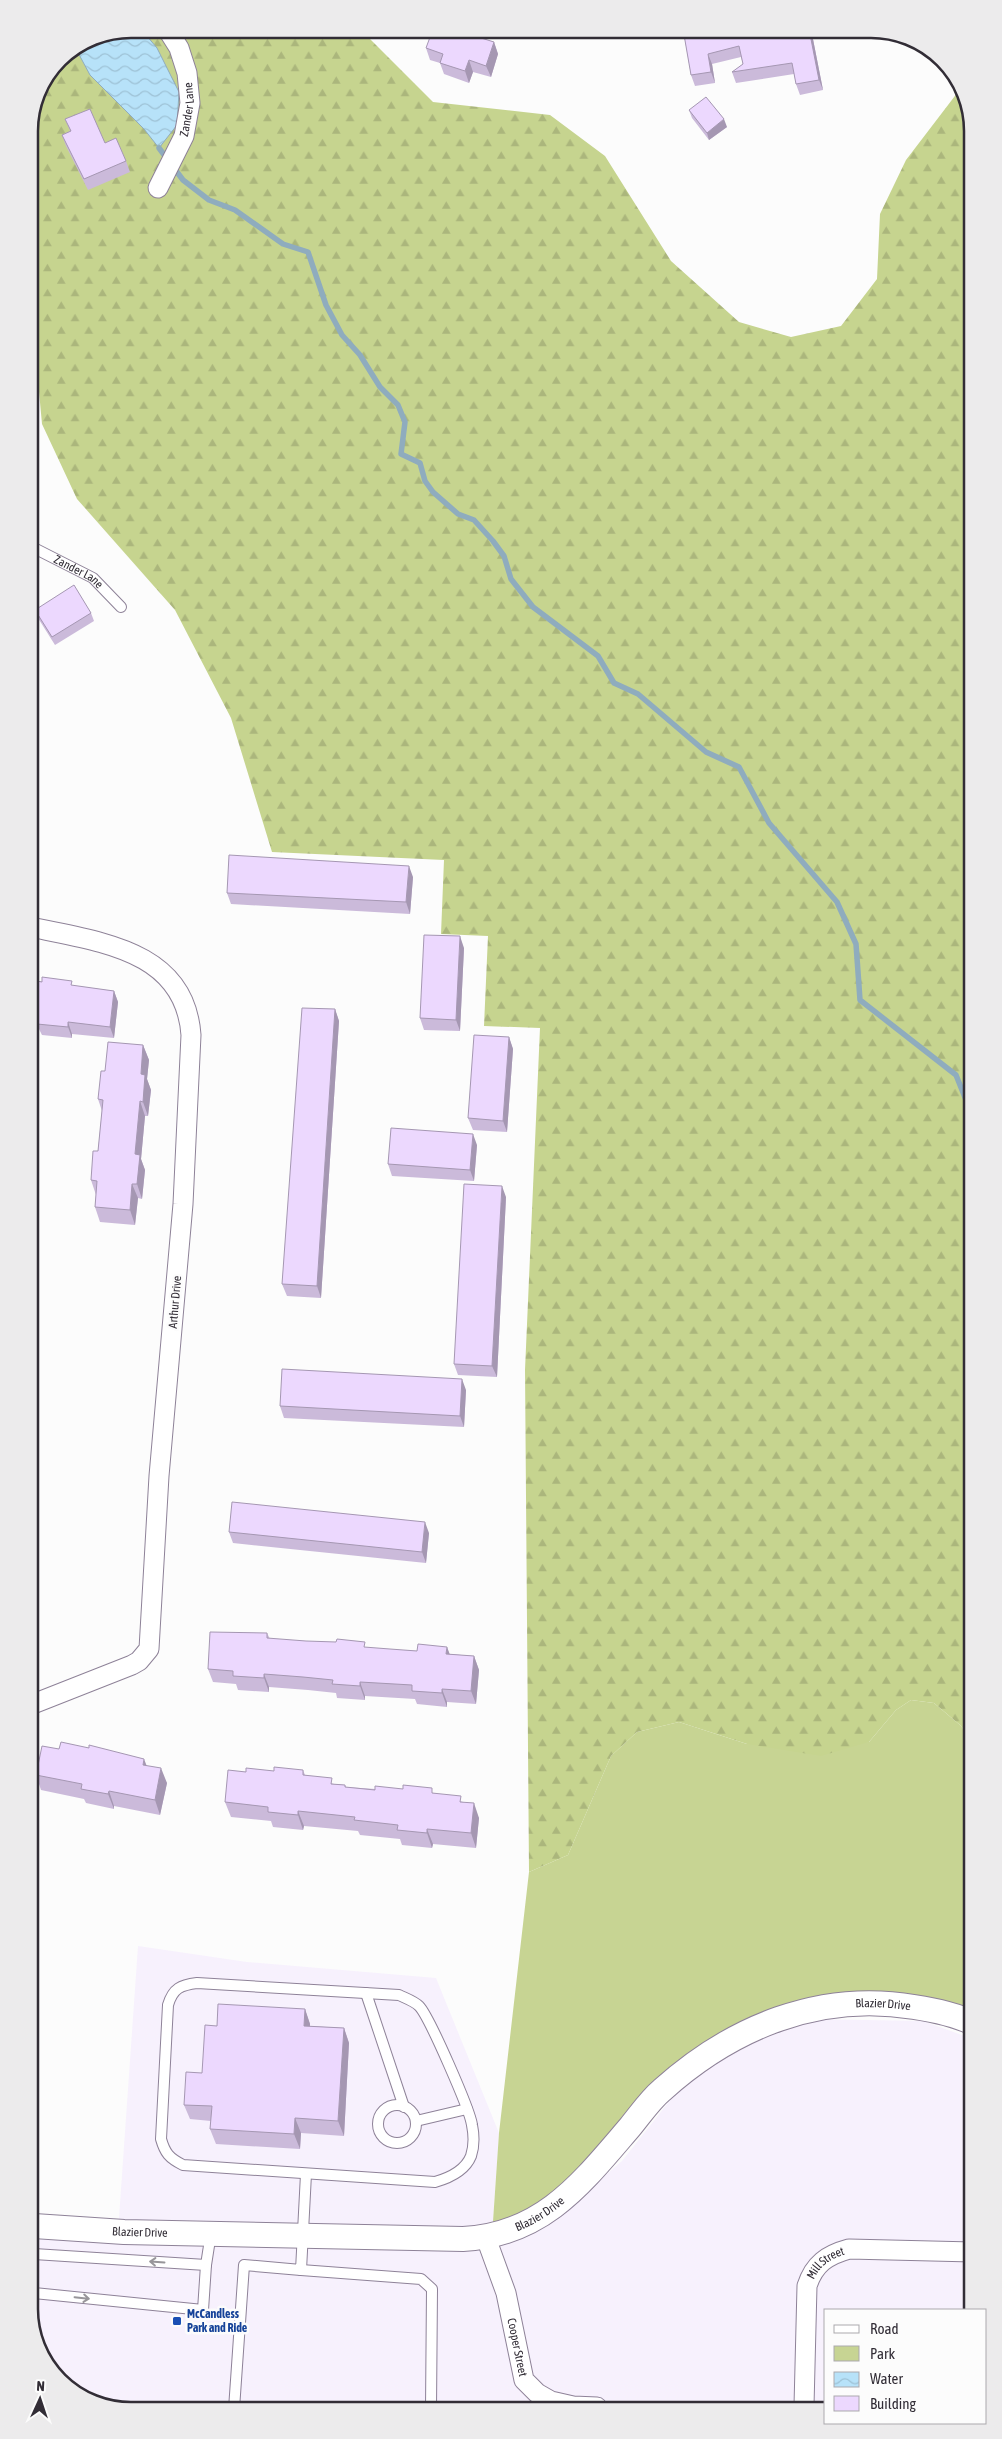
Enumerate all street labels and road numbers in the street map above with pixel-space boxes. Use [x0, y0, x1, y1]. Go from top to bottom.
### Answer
street label: Zander Lane [177, 82, 197, 138]
street label: Zander Lane [51, 552, 106, 591]
street label: Arthur Drive [166, 1275, 184, 1329]
street label: Blazier Drive [855, 1996, 912, 2013]
street label: Blazier Drive [513, 2194, 567, 2234]
street label: Blazier Drive [112, 2224, 168, 2240]
street label: Mill Street [804, 2244, 847, 2281]
street label: Cooper Street [504, 2317, 530, 2378]

